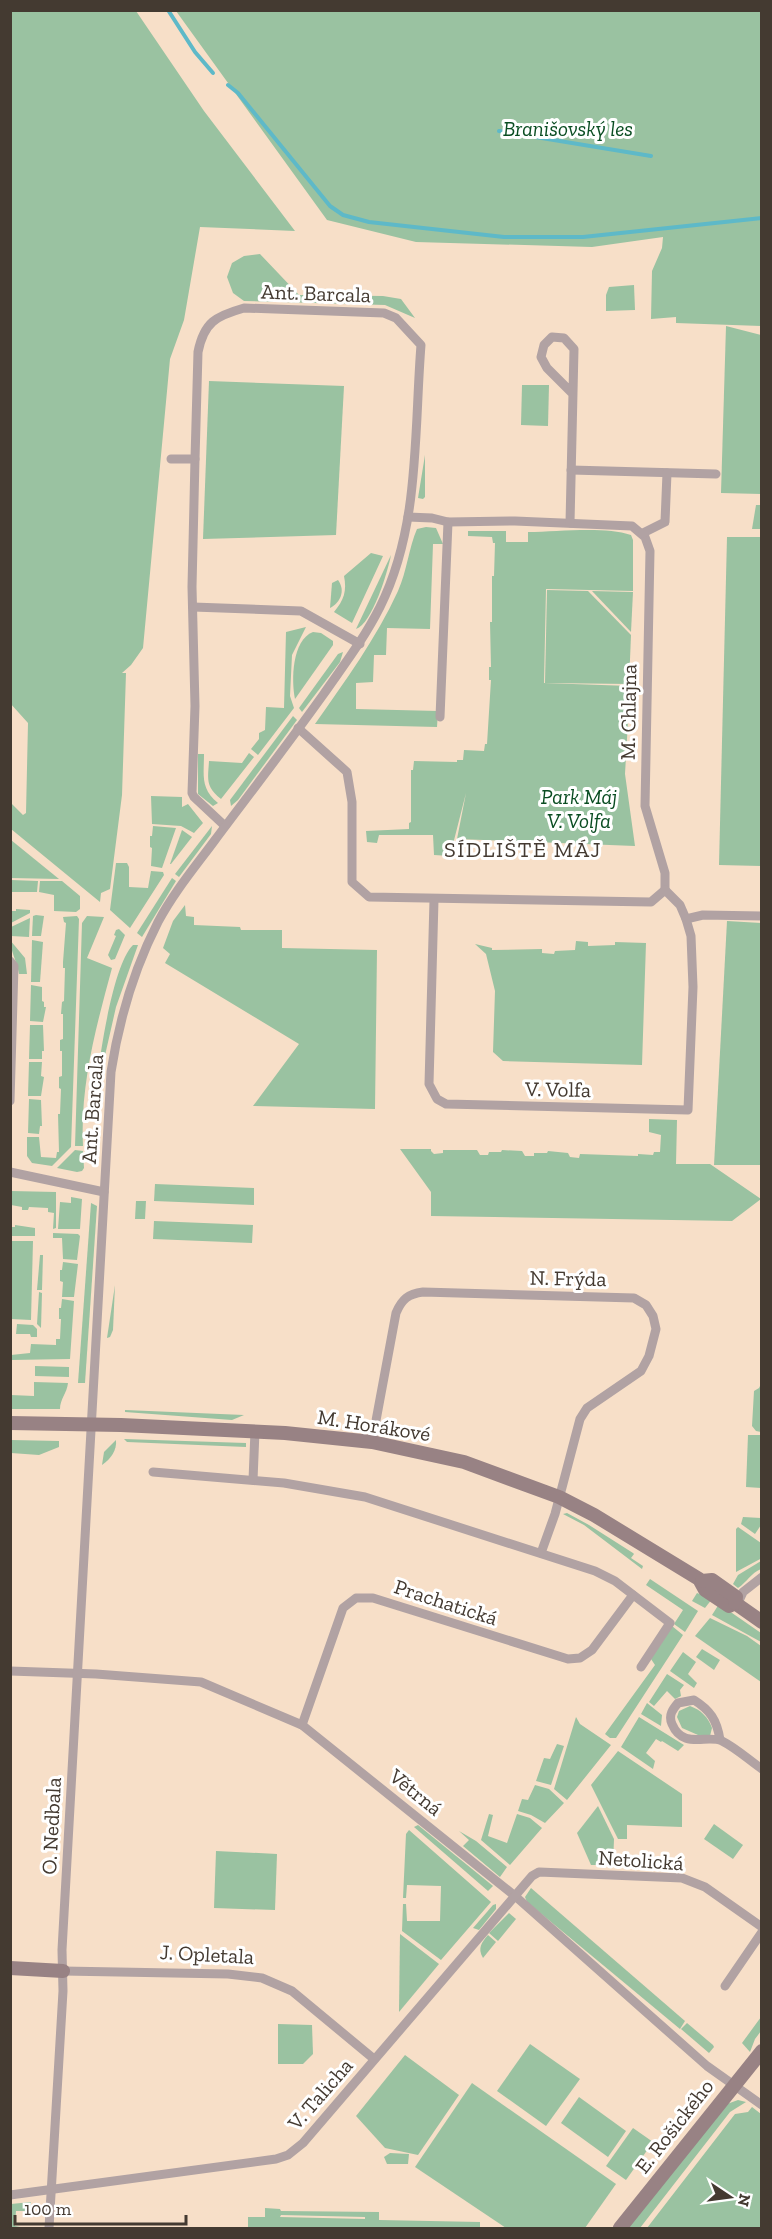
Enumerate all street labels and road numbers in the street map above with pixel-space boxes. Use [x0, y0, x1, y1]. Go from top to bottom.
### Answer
street label: Ant. Barcala [261, 279, 371, 307]
street label: M. Chlajna [615, 664, 642, 760]
street label: Ant. Barcala [76, 1053, 108, 1165]
street label: V. Volfa [524, 1076, 591, 1102]
street label: N. Frýda [529, 1265, 607, 1291]
street label: M. Horákové [316, 1404, 432, 1446]
street label: Prachatická [391, 1574, 501, 1630]
street label: Větrná [384, 1762, 448, 1821]
street label: O. Nedbala [36, 1777, 66, 1875]
street label: Netolická [597, 1845, 685, 1875]
street label: J. Opletala [159, 1939, 255, 1969]
street label: V. Talicha [282, 2053, 358, 2136]
street label: E. Rošického [629, 2074, 719, 2178]

